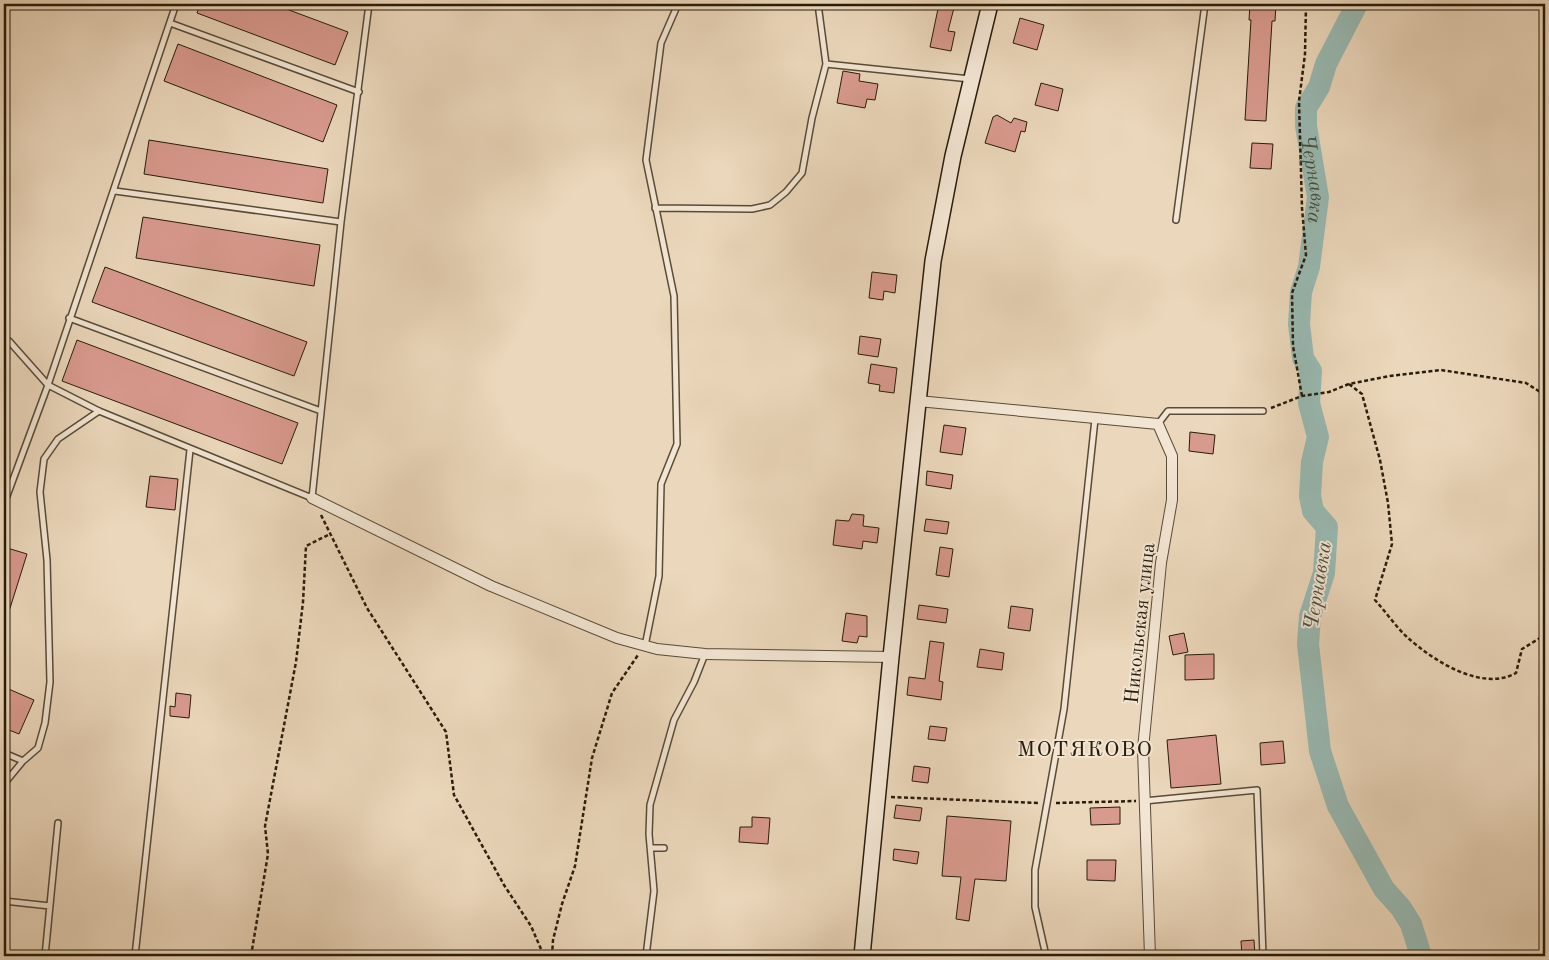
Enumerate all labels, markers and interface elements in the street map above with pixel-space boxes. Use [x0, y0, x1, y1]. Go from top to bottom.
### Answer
water label: Чернавка [1296, 133, 1328, 225]
water label: Чернавка [1301, 540, 1336, 632]
street label: Никольская улица [1123, 542, 1159, 705]
district label: МОТЯКОВО [1017, 739, 1153, 761]

